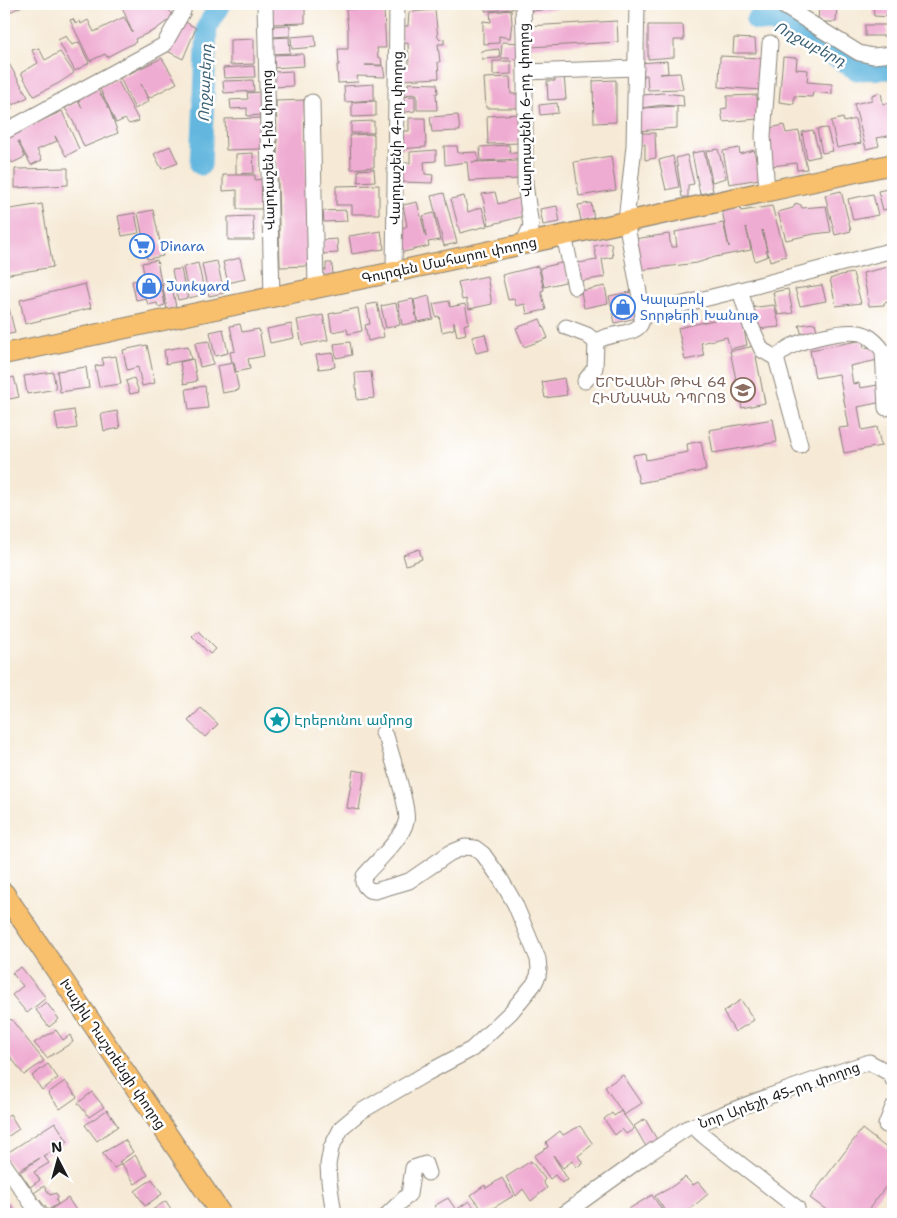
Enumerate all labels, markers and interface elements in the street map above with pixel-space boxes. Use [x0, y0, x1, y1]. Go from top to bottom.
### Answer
water label: Ողջաբերդ [771, 17, 850, 71]
street label: Վարդաշենի 6-րդ փողոց [514, 23, 536, 197]
water label: Ողջաբերդ [194, 43, 216, 123]
street label: Վարդաշենի 4-րդ փողոց [385, 51, 407, 225]
street label: Վարդաշեն 1-ին փողոց [258, 69, 278, 231]
supermarket icon: Dinara [129, 233, 155, 259]
street label: Գուրգեն Մահարու փողոց [360, 233, 538, 287]
place label: Dinara [160, 237, 205, 255]
shop icon: Junkyard [136, 273, 162, 299]
place label: Junkyard [166, 277, 230, 295]
place label: Կալաբոկ Տորթերի Խանութ [640, 290, 759, 324]
shop icon: Կալաբոկ Տորթերի Խանութ [610, 294, 636, 320]
place label: ԵՐԵՎԱՆԻ ԹԻՎ 64 ՀԻՄՆԱԿԱՆ ԴՊՐՈՑ [592, 373, 726, 407]
school or university icon: ԵՐԵՎԱՆԻ ԹԻՎ 64 ՀԻՄՆԱԿԱՆ ԴՊՐՈՑ [730, 377, 756, 403]
place icon: Էրեբունու ամրոց [264, 707, 290, 733]
place label: Էրեբունու ամրոց [294, 711, 413, 729]
street label: Խաչիկ Դաշտենցի փողոց [56, 975, 170, 1133]
street label: Նոր Արեշի 45-րդ փողոց [696, 1057, 862, 1133]
north arrow [32, 1136, 82, 1186]
text: N [50, 1138, 63, 1157]

